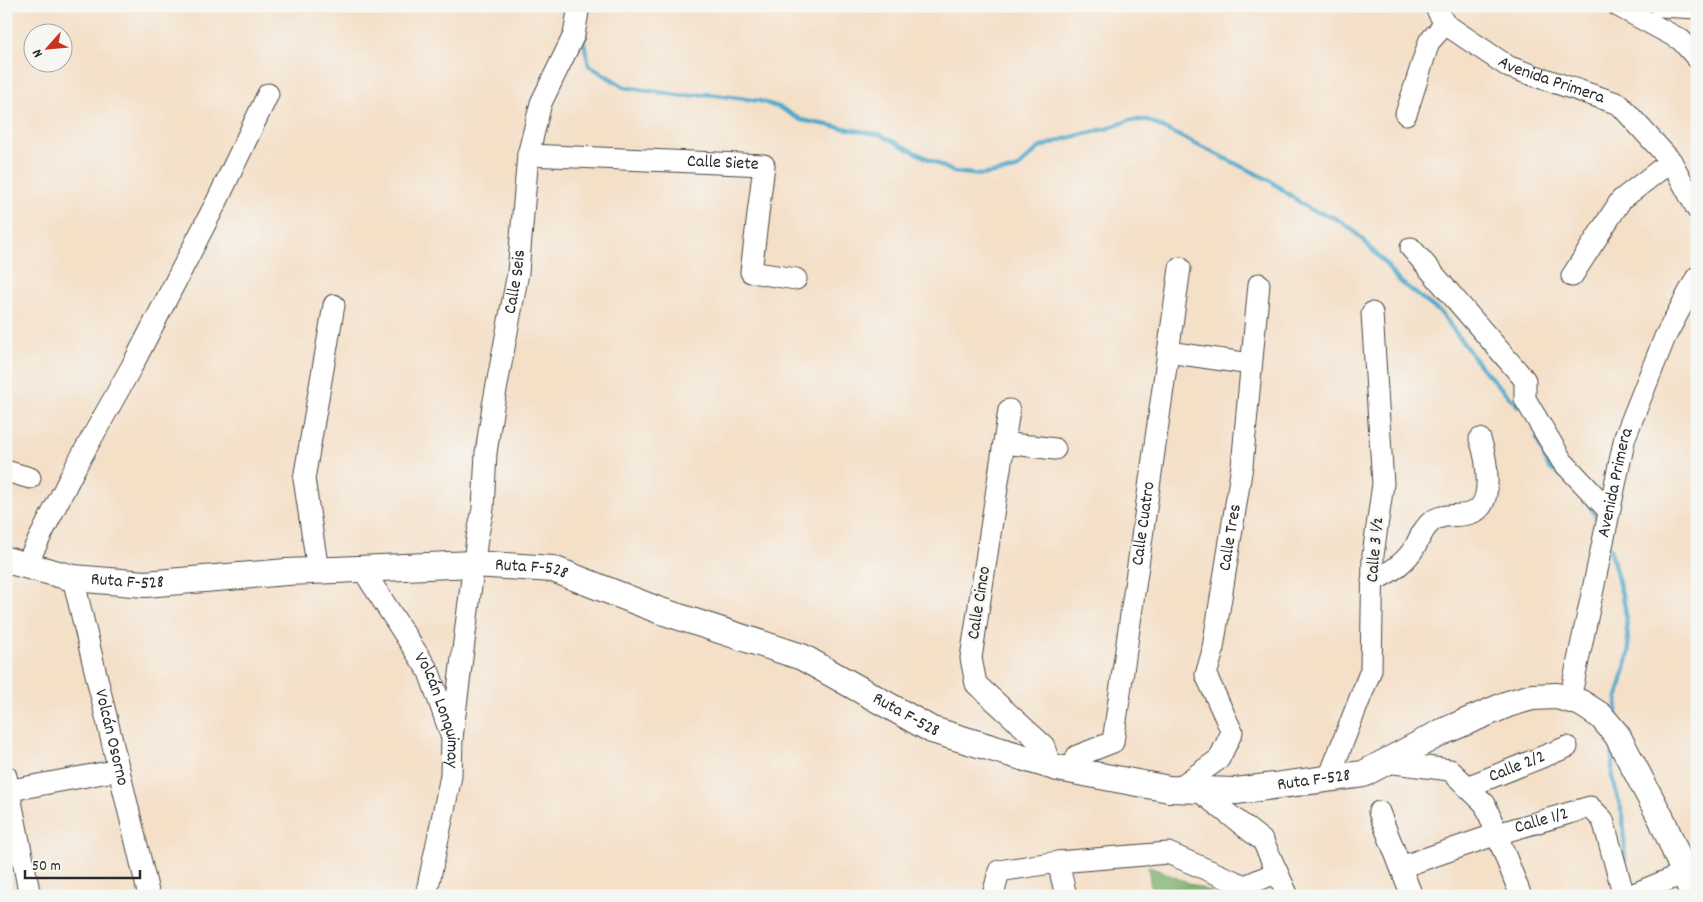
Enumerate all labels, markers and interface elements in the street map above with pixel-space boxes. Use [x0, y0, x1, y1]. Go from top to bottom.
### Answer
north arrow [22, 22, 72, 72]
text: N [28, 45, 49, 61]
street label: Avenida Primera [1493, 50, 1608, 111]
street label: Calle Siete [686, 149, 759, 177]
street label: Calle Seis [498, 249, 532, 316]
street label: Avenida Primera [1592, 423, 1640, 540]
street label: Calle Cuatro [1126, 480, 1162, 567]
street label: Calle Tres [1213, 502, 1248, 573]
street label: Calle 3 ½ [1361, 517, 1391, 583]
street label: Ruta F-528 [494, 553, 572, 586]
street label: Calle Cinco [962, 565, 998, 641]
street label: Ruta F-528 [90, 567, 165, 597]
street label: Volcán Lonquimay [407, 648, 465, 769]
street label: Volcán Osorno [87, 687, 135, 788]
street label: Ruta F-528 [868, 687, 942, 744]
street label: Calle 2/2 [1485, 744, 1549, 789]
street label: Ruta F-528 [1276, 763, 1352, 798]
street label: Calle 1/2 [1512, 801, 1572, 841]
scale bar [25, 847, 140, 879]
text: 50 m [32, 856, 61, 878]

